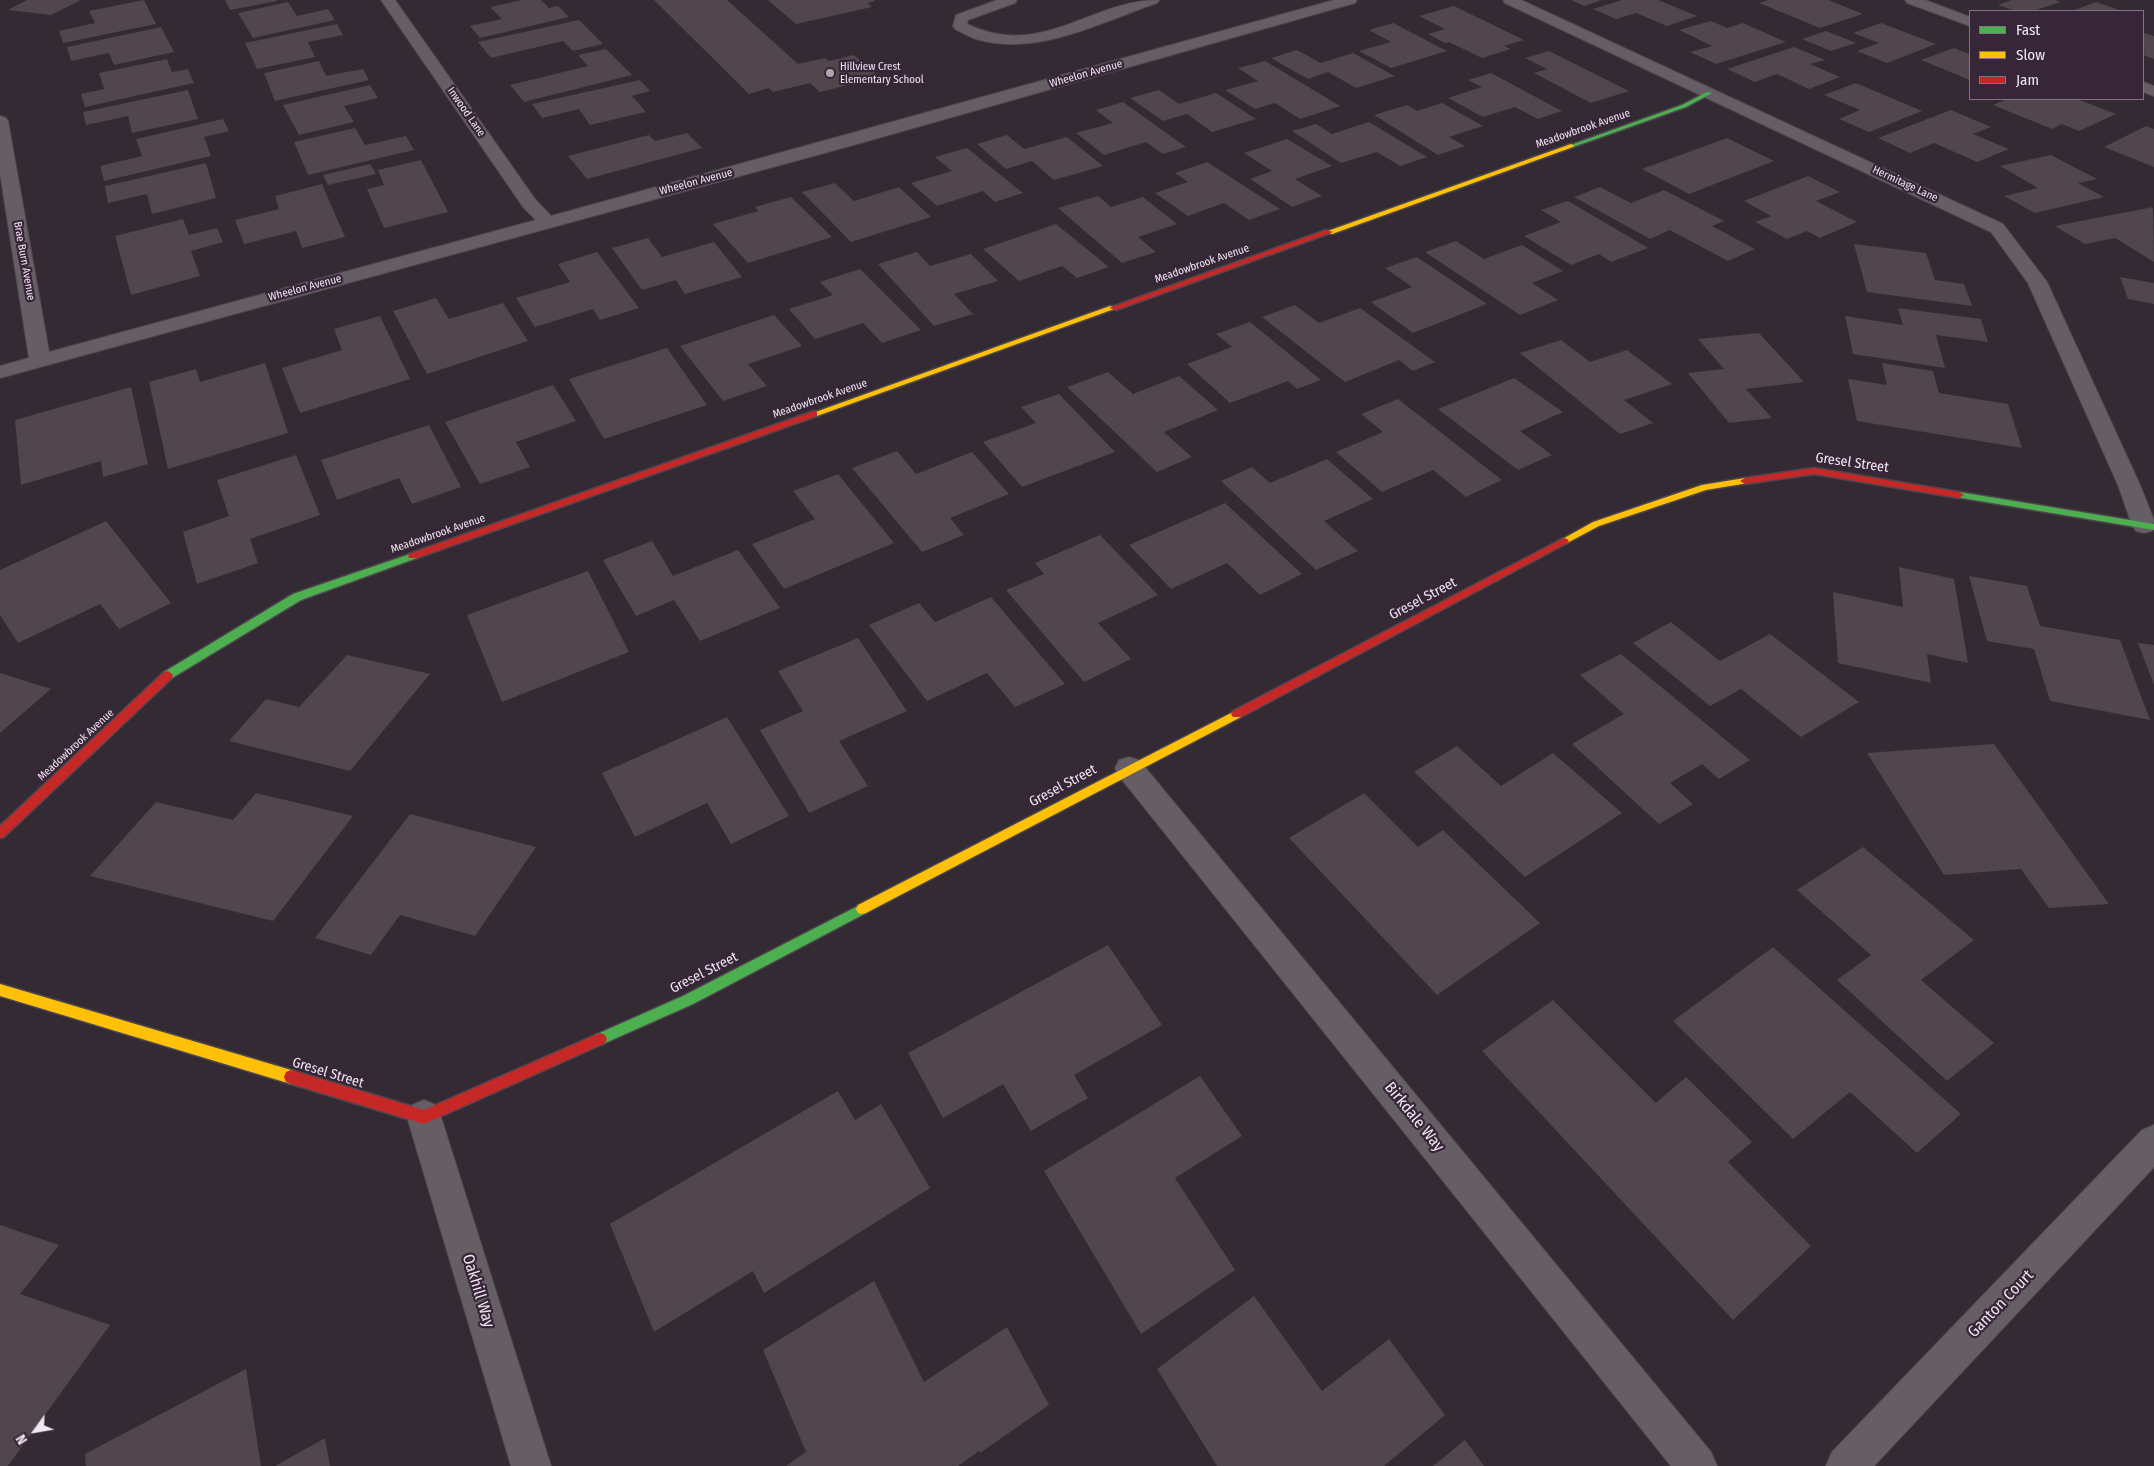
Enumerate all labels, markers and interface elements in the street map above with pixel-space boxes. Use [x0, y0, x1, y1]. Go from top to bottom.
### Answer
legend [1969, 10, 2144, 100]
text: Fast [2016, 21, 2040, 39]
text: Slow [2016, 46, 2045, 64]
street label: Wheelon Avenue [1048, 57, 1124, 91]
place label: Hillview Crest Elementary School [840, 60, 924, 86]
marker: Hillview Crest Elementary School [824, 67, 836, 79]
text: Jam [2016, 71, 2039, 89]
street label: Inwood Lane [444, 85, 488, 139]
street label: Meadowbrook Avenue [1534, 107, 1632, 151]
street label: Hermitage Lane [1870, 163, 1940, 205]
street label: Wheelon Avenue [658, 166, 734, 198]
street label: Brae Burn Avenue [11, 220, 37, 302]
street label: Meadowbrook Avenue [1153, 242, 1251, 286]
street label: Wheelon Avenue [267, 272, 343, 304]
street label: Meadowbrook Avenue [771, 377, 869, 421]
street label: Gresel Street [1814, 450, 1890, 476]
street label: Meadowbrook Avenue [389, 512, 487, 556]
street label: Gresel Street [1387, 574, 1459, 624]
street label: Meadowbrook Avenue [35, 706, 117, 784]
street label: Gresel Street [1027, 761, 1099, 811]
street label: Gresel Street [667, 949, 741, 997]
street label: Gresel Street [290, 1054, 366, 1092]
street label: Birkdale Way [1380, 1078, 1448, 1156]
street label: Oakhill Way [458, 1252, 498, 1330]
street label: Ganton Court [1964, 1266, 2038, 1342]
north arrow [10, 1406, 60, 1456]
text: N [12, 1431, 31, 1447]

